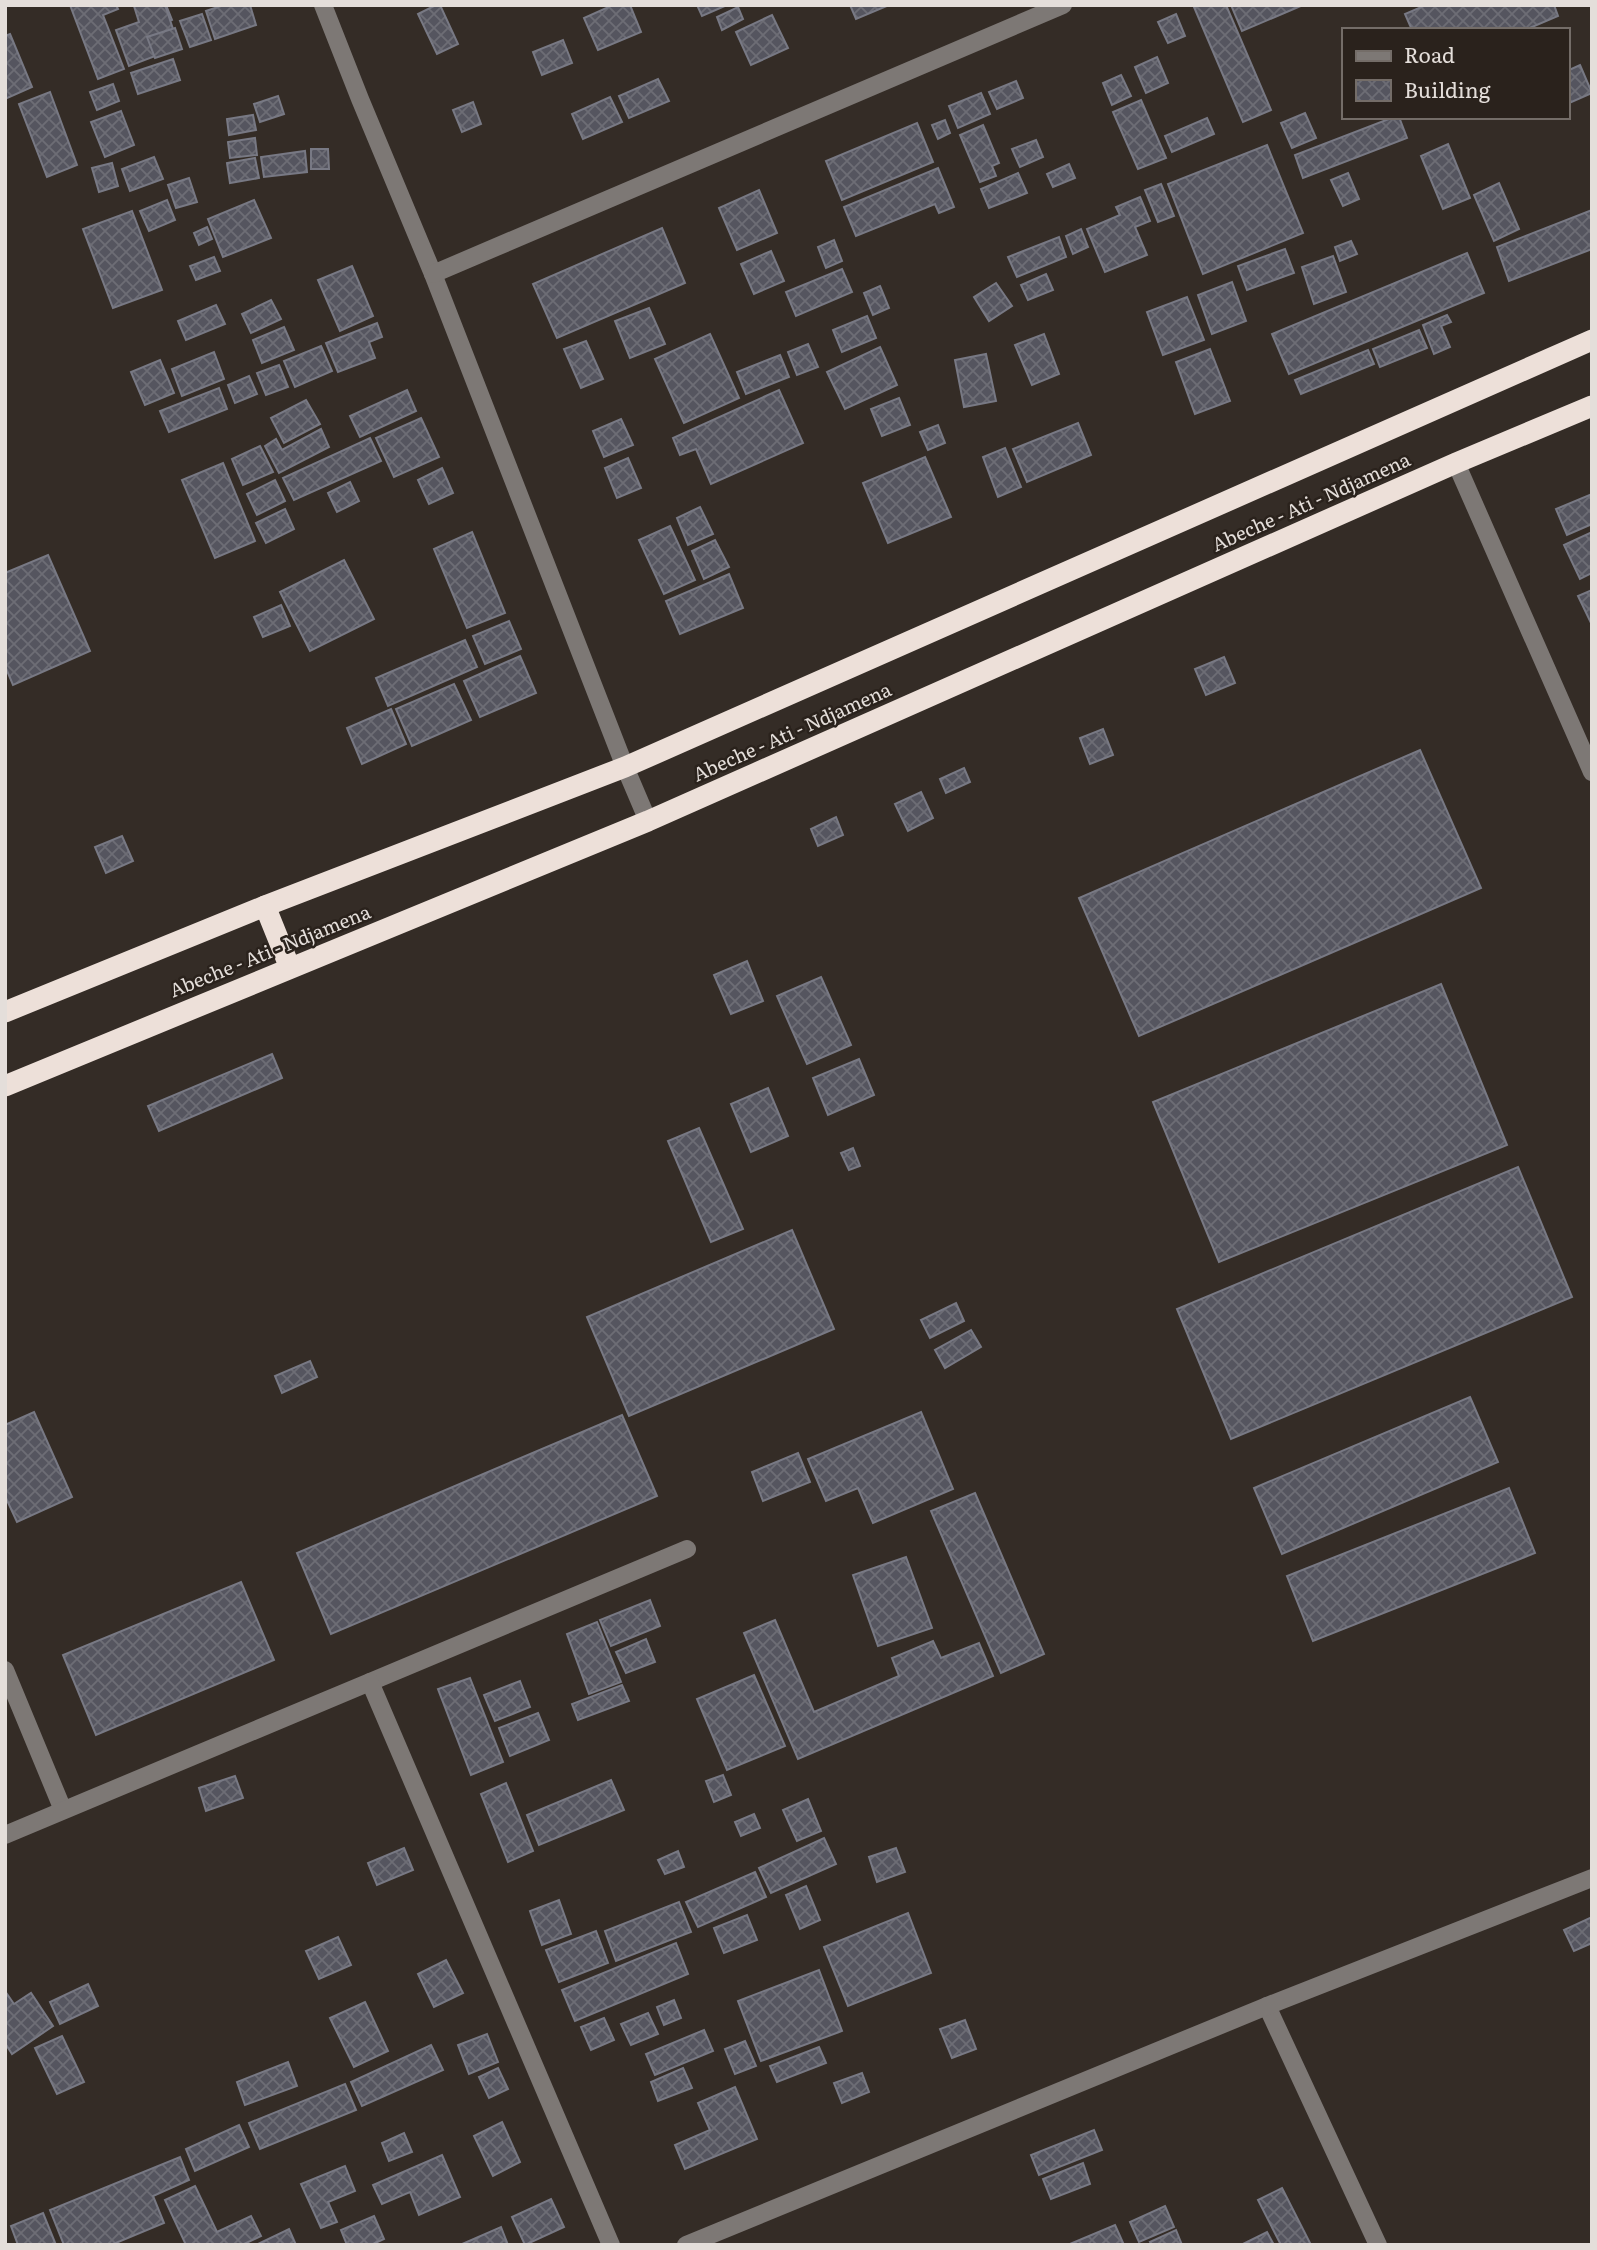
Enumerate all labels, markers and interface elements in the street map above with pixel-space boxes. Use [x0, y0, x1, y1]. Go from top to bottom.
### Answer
legend [1342, 28, 1569, 119]
text: Road [1404, 38, 1455, 69]
text: Building [1404, 73, 1491, 104]
street label: Abeche - Ati - Ndjamena [1207, 444, 1415, 558]
street label: Abeche - Ati - Ndjamena [688, 674, 896, 788]
street label: Abeche - Ati - Ndjamena [165, 897, 375, 1003]

